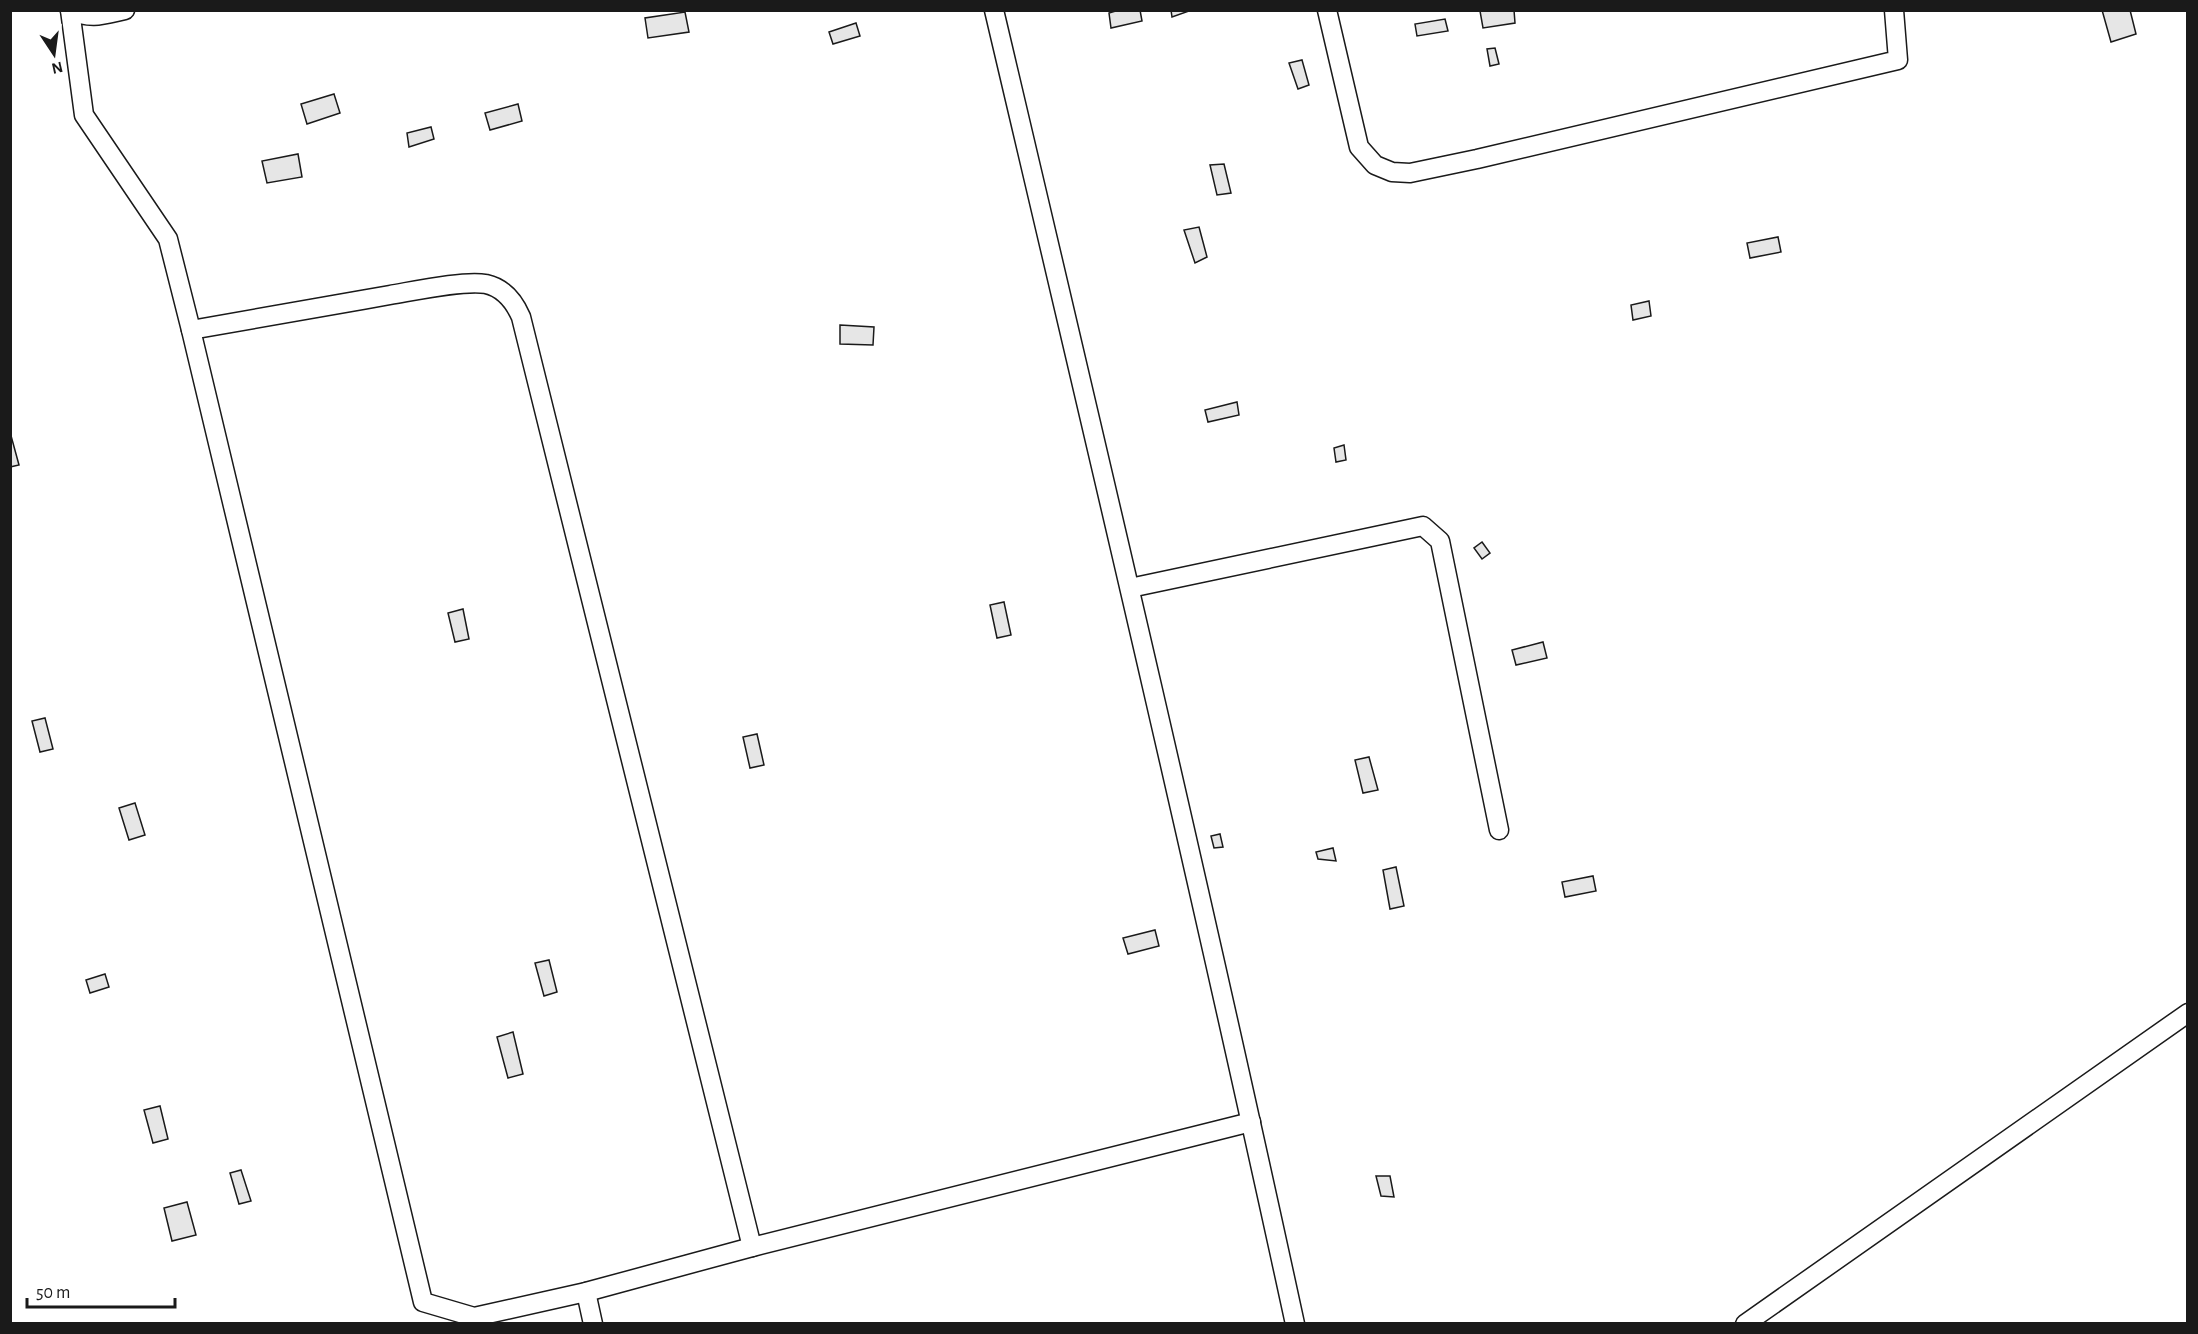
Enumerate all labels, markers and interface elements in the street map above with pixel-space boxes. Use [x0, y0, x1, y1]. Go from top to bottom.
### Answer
north arrow [24, 24, 84, 84]
text: N [50, 59, 64, 77]
scale bar [27, 1271, 176, 1309]
text: 50 m [36, 1284, 70, 1302]

